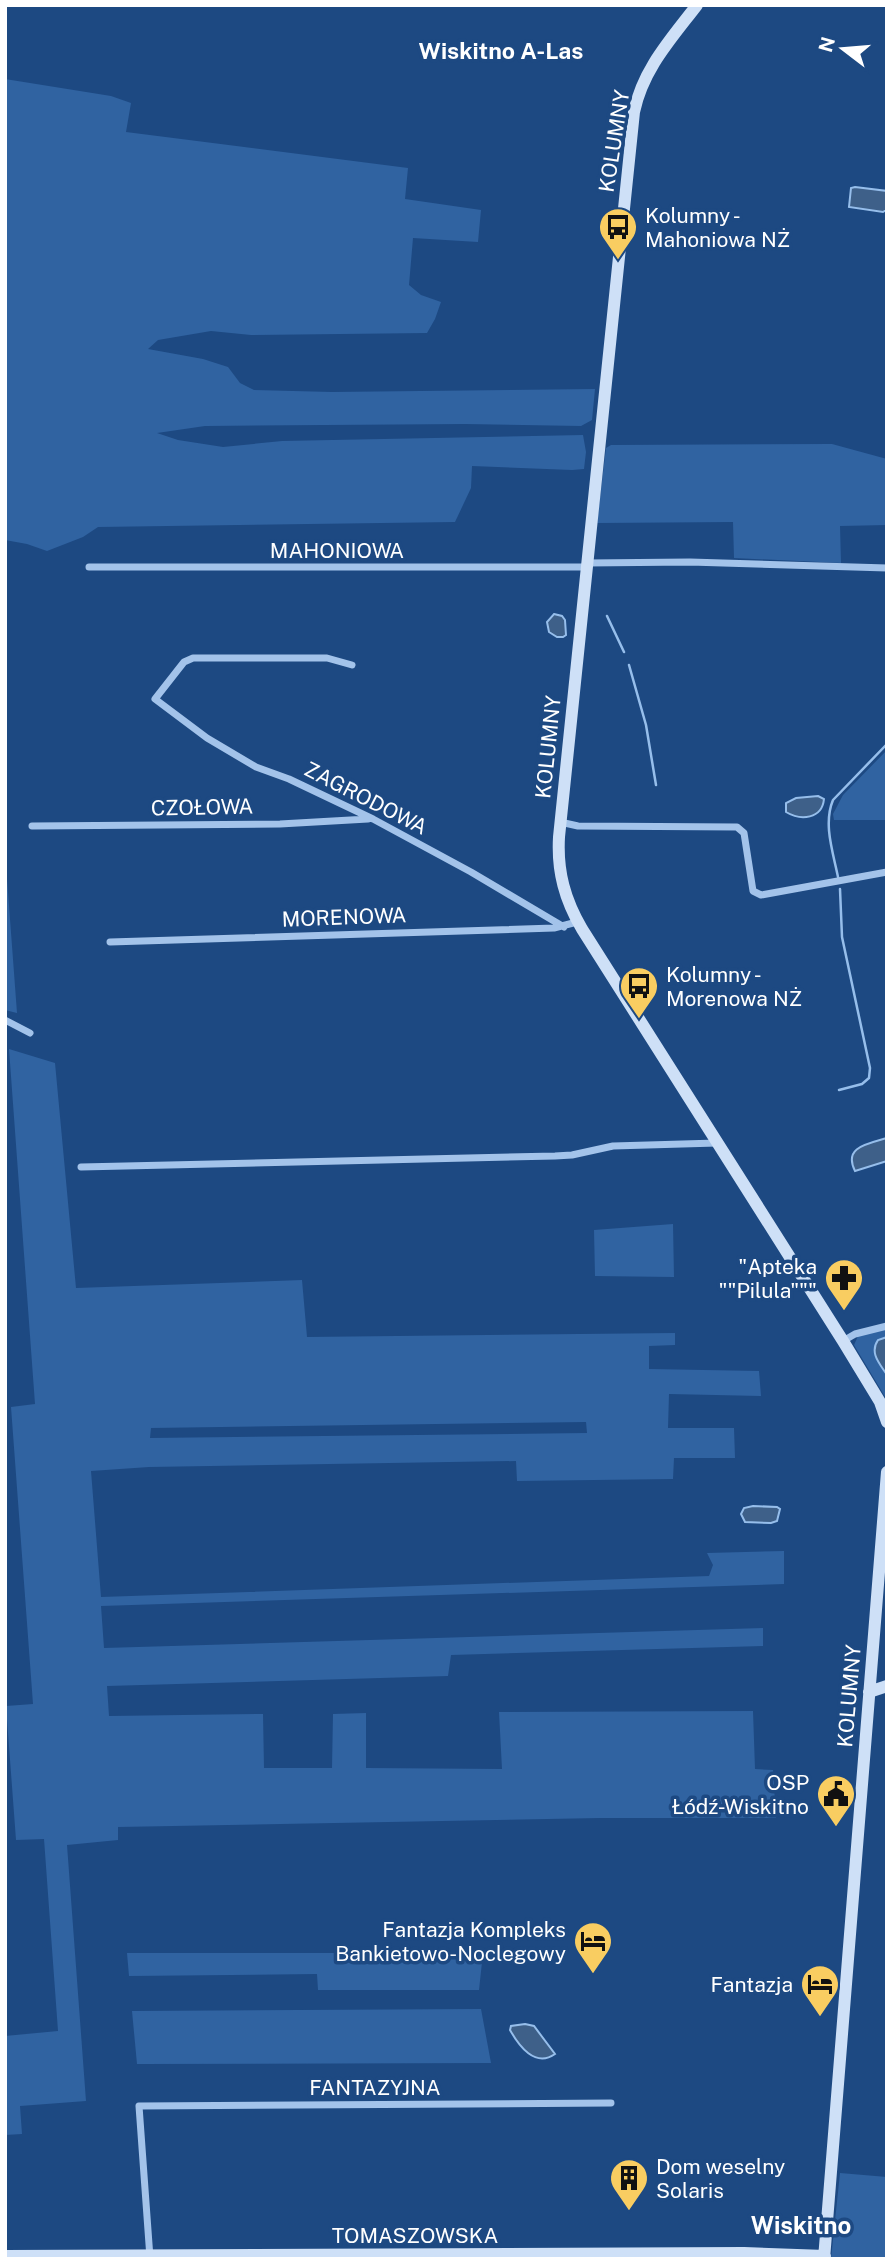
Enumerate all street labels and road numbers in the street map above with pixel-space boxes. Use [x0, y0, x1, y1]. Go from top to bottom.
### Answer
street label: KOLUMNY [594, 88, 634, 194]
street label: MAHONIOWA [270, 538, 404, 563]
street label: KOLUMNY [530, 694, 566, 800]
street label: ZAGRODOWA [300, 756, 432, 840]
street label: CZOŁOWA [151, 794, 254, 820]
street label: MORENOWA [281, 902, 407, 932]
street label: KOLUMNY [832, 1643, 866, 1749]
street label: FANTAZYJNA [309, 2075, 441, 2100]
street label: TOMASZOWSKA [332, 2223, 498, 2248]

